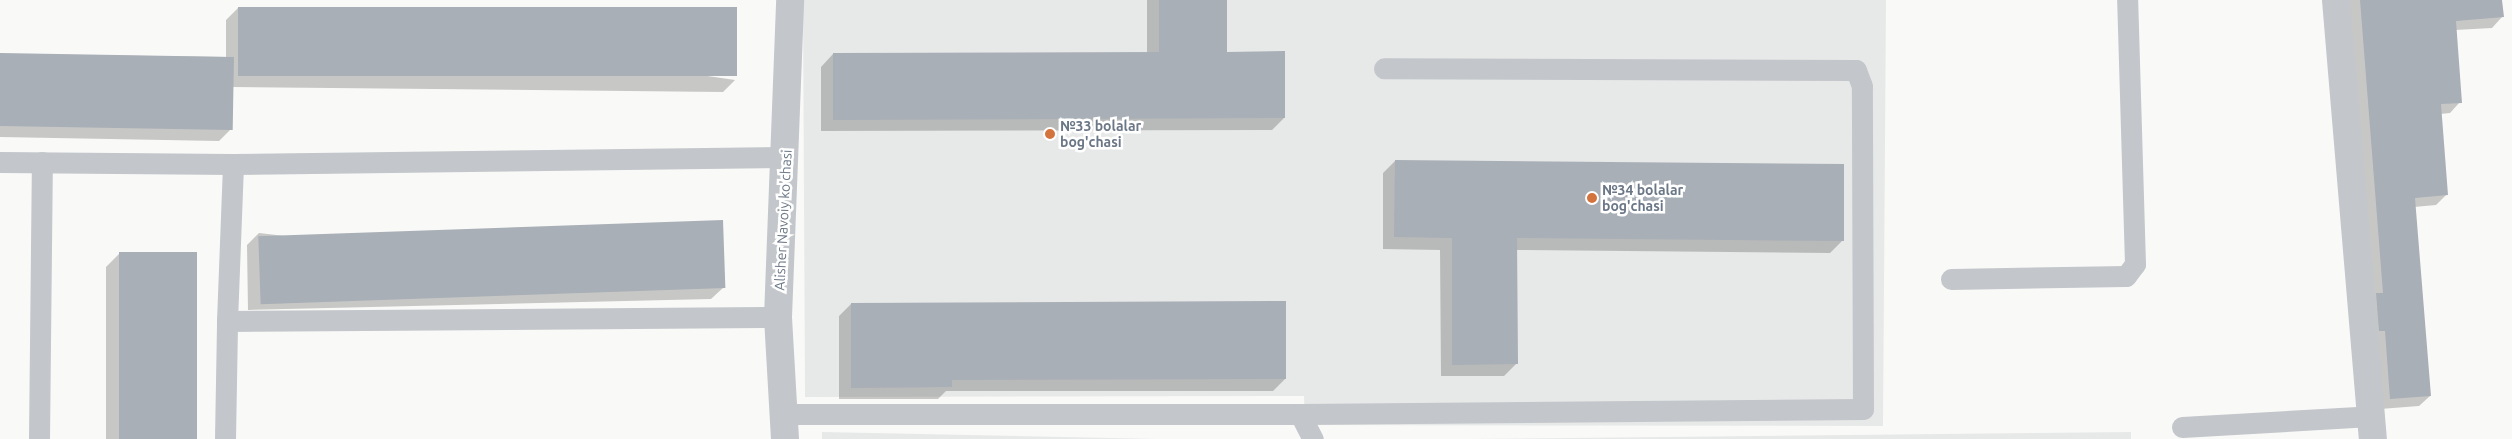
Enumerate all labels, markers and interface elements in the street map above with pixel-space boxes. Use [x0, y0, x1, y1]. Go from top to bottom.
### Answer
place label: №33 bolalar bog'chasi [1060, 118, 1141, 150]
marker: №33 bolalar bog'chasi [1044, 128, 1056, 140]
street label: Alisher Navoiy ko'chasi [771, 149, 795, 291]
place label: №34 bolalar bog'chasi [1602, 182, 1683, 214]
marker: №34 bolalar bog'chasi [1586, 192, 1598, 204]

